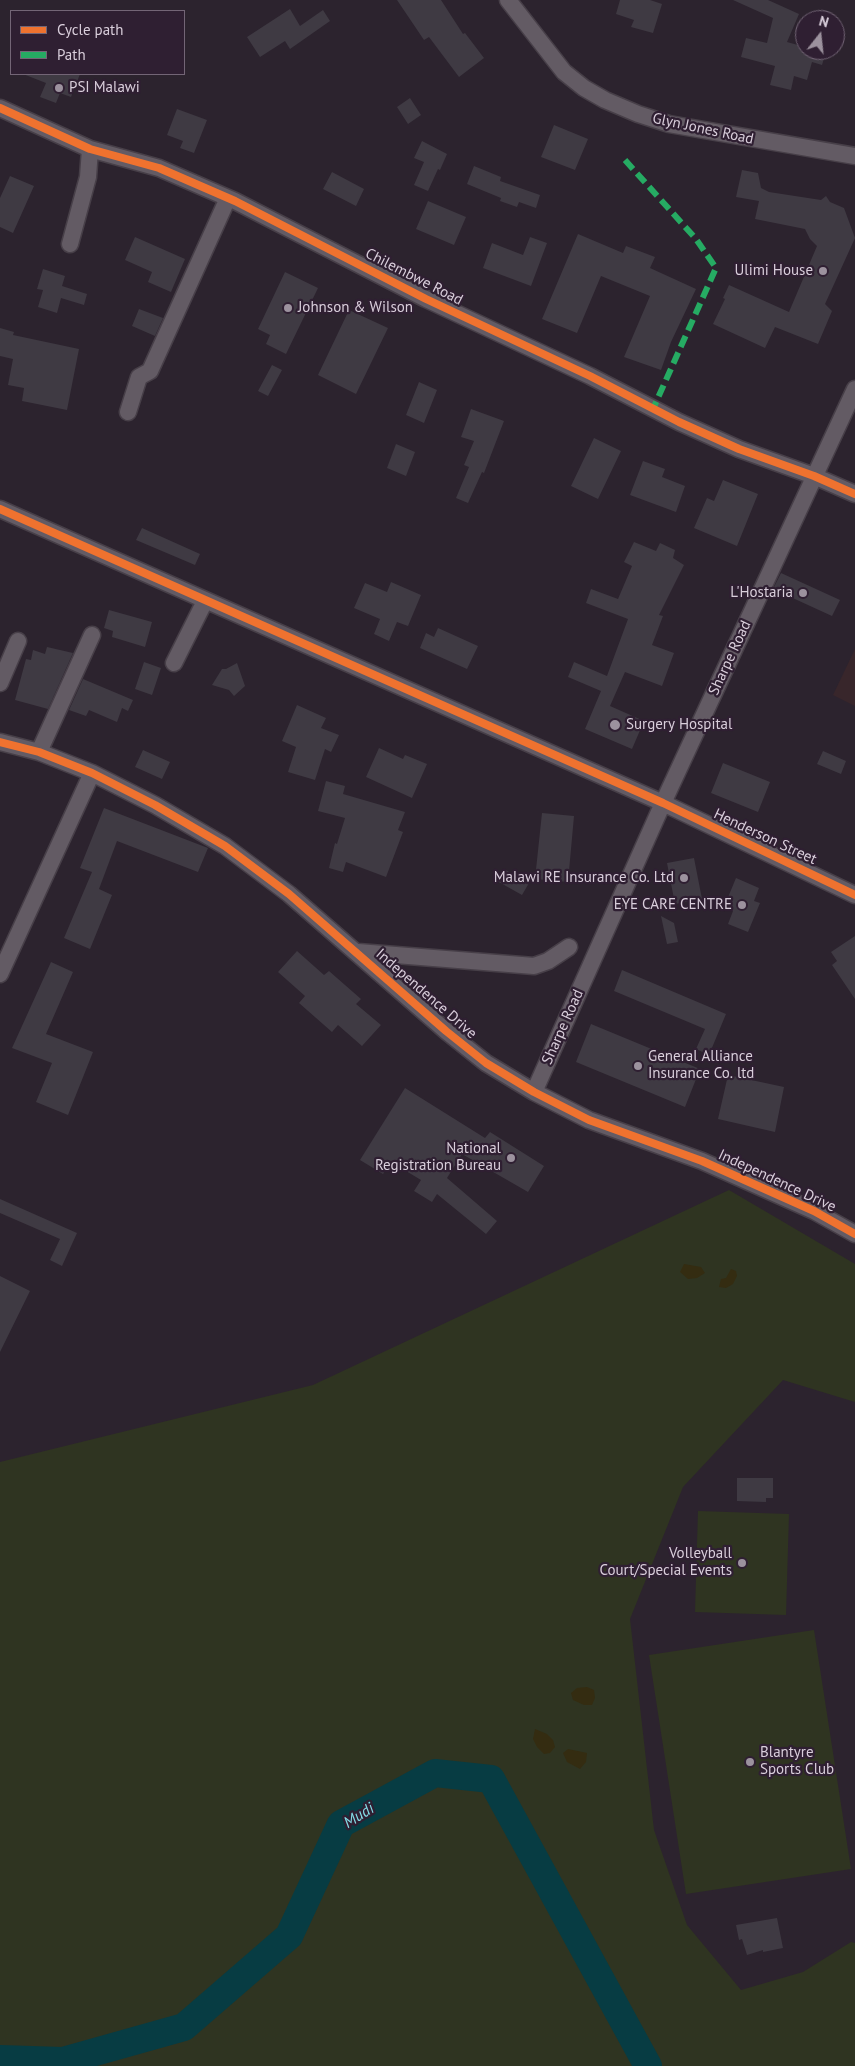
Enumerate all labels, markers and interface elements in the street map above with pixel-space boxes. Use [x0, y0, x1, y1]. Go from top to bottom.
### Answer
legend [10, 10, 185, 75]
north arrow [795, 10, 845, 60]
text: N [817, 12, 831, 31]
text: Cycle path [57, 20, 123, 39]
text: Path [57, 45, 86, 64]
place label: PSI Malawi [69, 79, 140, 97]
marker: PSI Malawi [53, 82, 65, 94]
street label: Glyn Jones Road [651, 109, 755, 149]
street label: Chilembwe Road [362, 245, 466, 309]
place label: Ulimi House [734, 262, 813, 280]
marker: Ulimi House [817, 265, 829, 277]
place label: Johnson & Wilson [298, 299, 413, 317]
marker: Johnson & Wilson [282, 302, 294, 314]
place label: L'Hostaria [730, 584, 793, 602]
marker: L'Hostaria [797, 587, 809, 599]
street label: Sharpe Road [705, 618, 755, 698]
place label: Surgery Hospital [626, 716, 732, 734]
marker: Surgery Hospital [608, 718, 622, 732]
street label: Henderson Street [711, 805, 819, 869]
place label: Malawi RE Insurance Co. Ltd [494, 869, 674, 887]
marker: Malawi RE Insurance Co. Ltd [678, 872, 690, 884]
place label: EYE CARE CENTRE [614, 896, 732, 914]
marker: EYE CARE CENTRE [736, 899, 748, 911]
street label: Independence Drive [372, 945, 480, 1043]
street label: Sharpe Road [538, 987, 588, 1067]
place label: General Alliance Insurance Co. ltd [648, 1048, 754, 1083]
marker: General Alliance Insurance Co. ltd [632, 1060, 644, 1072]
place label: National Registration Bureau [375, 1140, 501, 1175]
street label: Independence Drive [715, 1146, 839, 1216]
marker: National Registration Bureau [505, 1152, 517, 1164]
place label: Volleyball Court/Special Events [599, 1545, 732, 1580]
marker: Volleyball Court/Special Events [736, 1557, 748, 1569]
place label: Blantyre Sports Club [760, 1744, 834, 1779]
marker: Blantyre Sports Club [744, 1756, 756, 1768]
water label: Mudi [340, 1799, 378, 1833]

